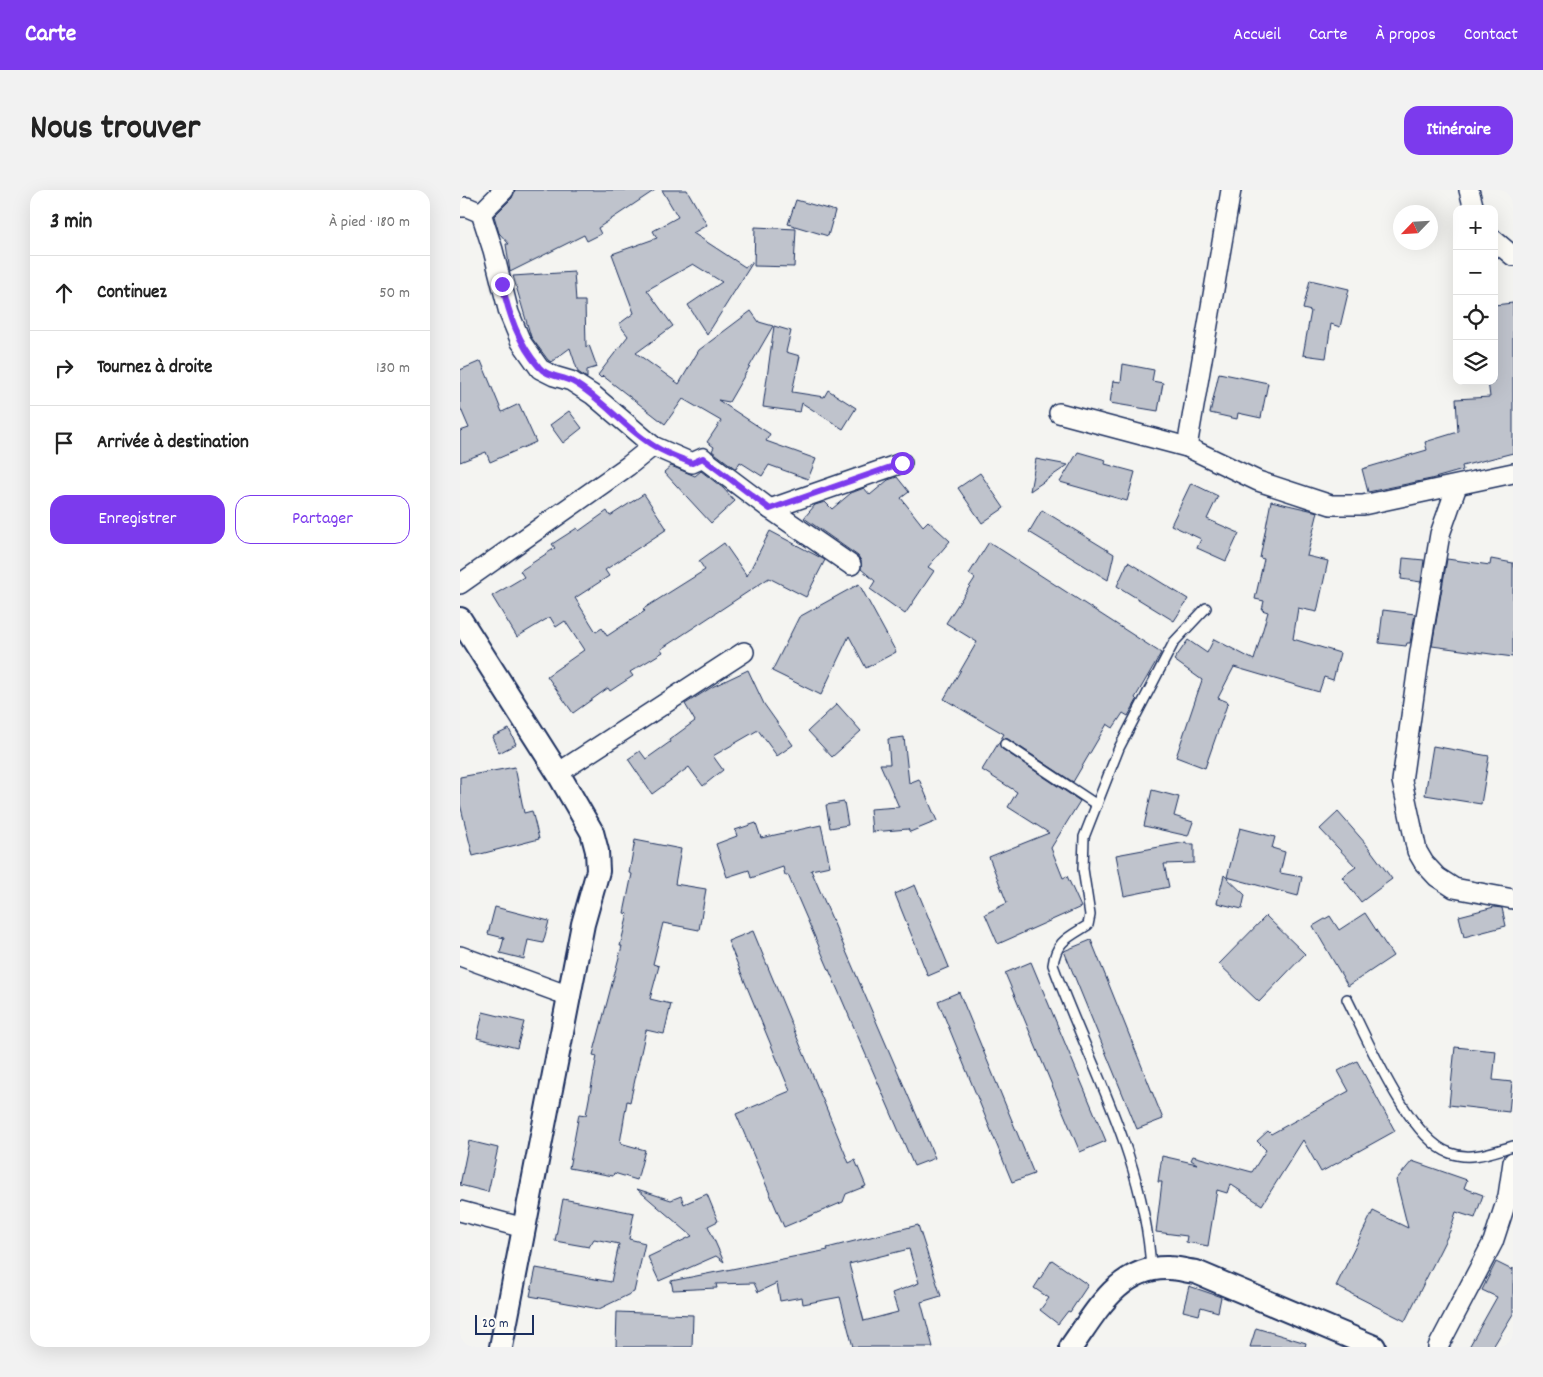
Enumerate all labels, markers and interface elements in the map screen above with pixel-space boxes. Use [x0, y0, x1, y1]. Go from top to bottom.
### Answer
text: Carte [25, 18, 76, 52]
text: Accueil [1233, 23, 1281, 48]
text: Carte [1309, 23, 1348, 48]
text: À propos [1376, 23, 1436, 48]
text: Contact [1464, 23, 1518, 48]
text: Nous trouver [30, 105, 200, 155]
button: Itinéraire [1404, 106, 1513, 155]
north arrow [1393, 205, 1438, 250]
map controls [1453, 205, 1498, 385]
button: + [1453, 205, 1498, 250]
text: 3 min [50, 208, 92, 238]
text: À pied · 180 m [329, 211, 410, 234]
button: − [1453, 250, 1498, 295]
route end [491, 273, 514, 296]
icon: ahead [50, 279, 78, 307]
text: Continuez [97, 280, 167, 307]
text: 50 m [379, 282, 410, 305]
button: locate [1453, 295, 1498, 340]
button: layers [1453, 340, 1498, 385]
icon: right [50, 354, 78, 382]
text: Tournez à droite [97, 355, 212, 382]
text: 130 m [376, 357, 410, 380]
icon: arrive [50, 429, 78, 457]
text: Arrivée à destination [97, 430, 249, 457]
route start [891, 452, 914, 475]
button: Enregistrer [50, 495, 225, 544]
button: Partager [235, 495, 410, 544]
scale bar [475, 1312, 534, 1335]
text: 20 m [482, 1314, 509, 1334]

